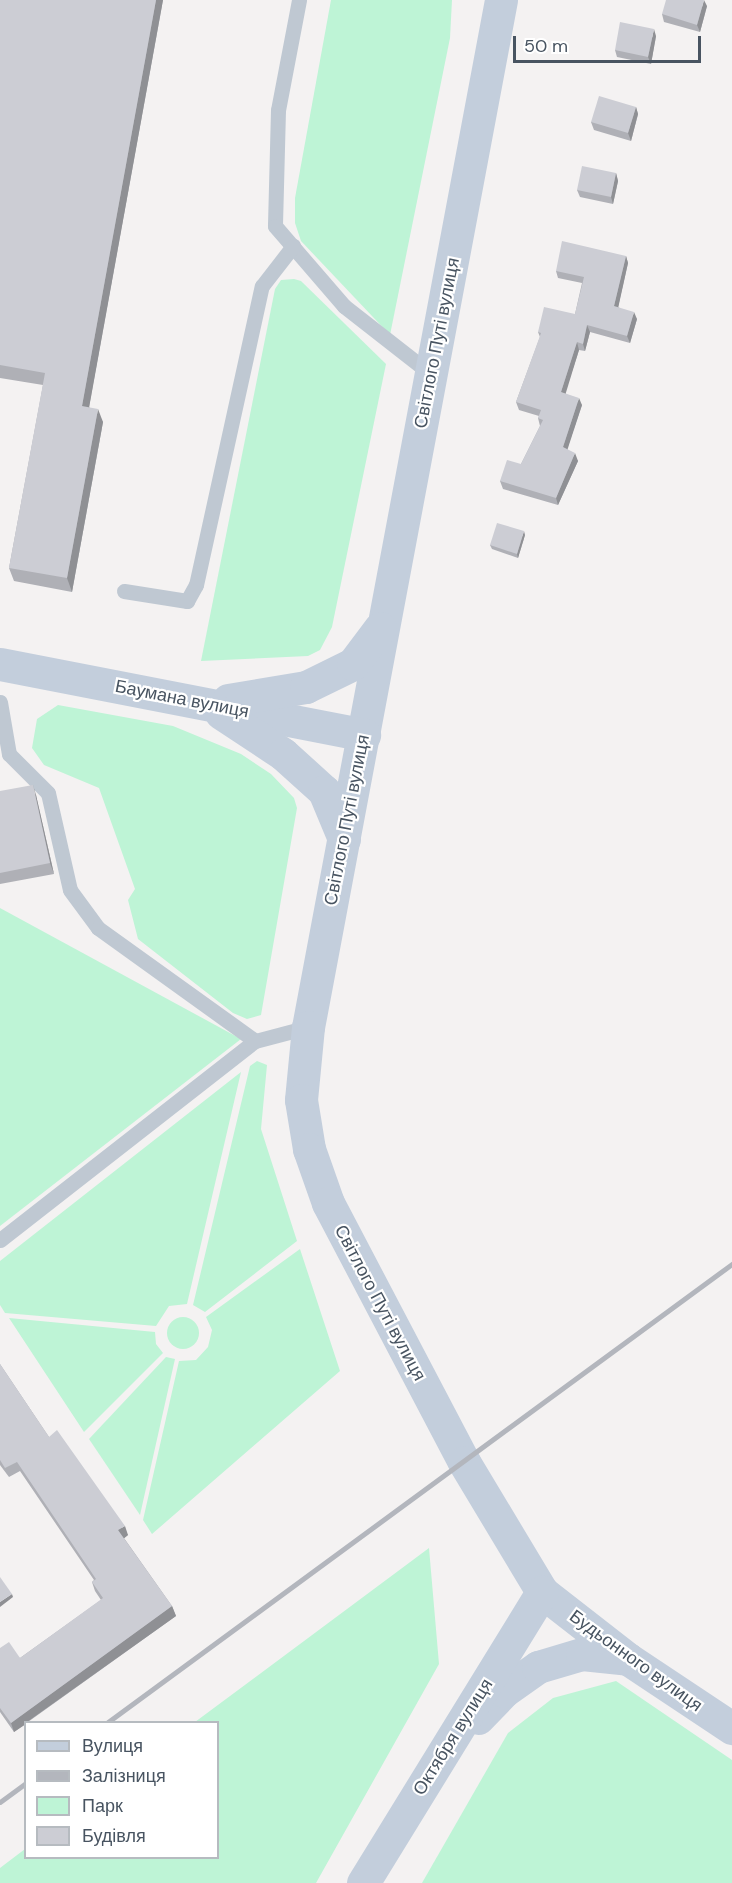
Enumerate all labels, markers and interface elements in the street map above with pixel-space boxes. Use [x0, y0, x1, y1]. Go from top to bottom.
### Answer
scale bar [516, 24, 704, 62]
text: 50 m [524, 34, 568, 58]
street label: Світлого Путі вулиця [410, 256, 464, 430]
street label: Баумана вулиця [113, 675, 251, 723]
street label: Світлого Путі вулиця [320, 733, 374, 907]
street label: Світлого Путі вулиця [330, 1221, 430, 1385]
street label: Будьонного вулиця [565, 1606, 707, 1716]
street label: Октября вулиця [409, 1675, 497, 1799]
legend [24, 1721, 219, 1859]
text: Вулиця [82, 1734, 143, 1758]
text: Залізниця [82, 1764, 166, 1788]
text: Парк [82, 1794, 123, 1818]
text: Будівля [82, 1824, 146, 1848]

